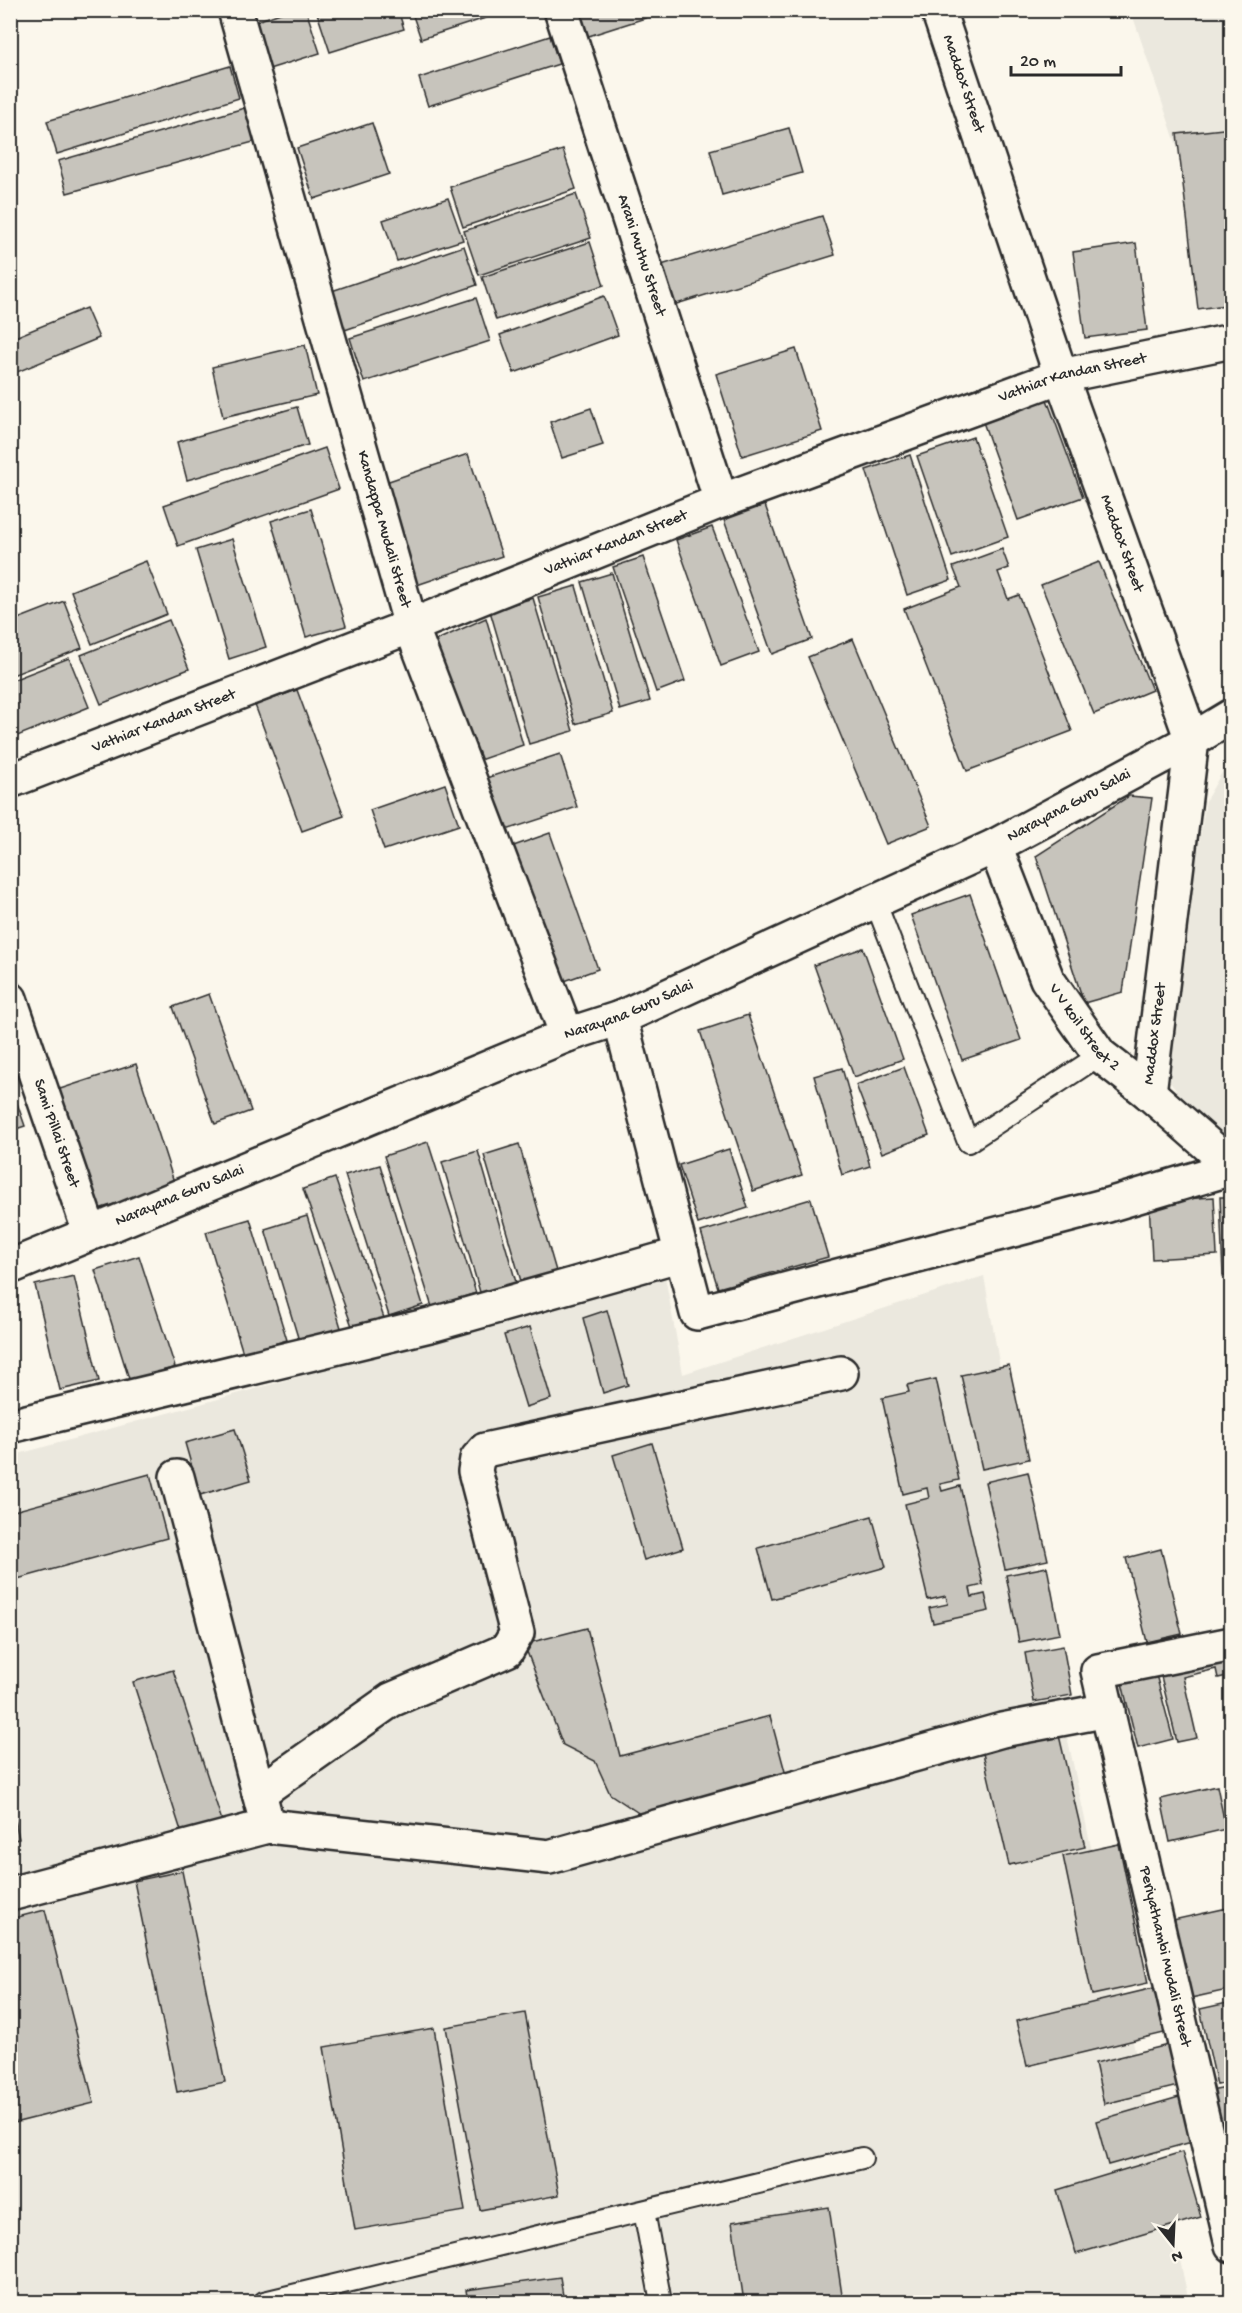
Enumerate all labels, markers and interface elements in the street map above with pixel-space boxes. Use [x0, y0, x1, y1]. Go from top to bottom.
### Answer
street label: Maddox Street [938, 33, 989, 137]
scale bar [1011, 39, 1120, 77]
text: 20 m [1020, 52, 1056, 73]
street label: Arani Muthu Street [612, 192, 670, 320]
street label: Vathiar Kandan Street [995, 349, 1149, 408]
street label: Kandappa Mudali Street [352, 449, 415, 611]
street label: Maddox Street [1095, 492, 1148, 596]
street label: Vathiar Kandan Street [541, 505, 692, 581]
street label: Vathiar Kandan Street [88, 685, 240, 758]
street label: Narayana Guru Salai [1004, 765, 1134, 847]
street label: Narayana Guru Salai [562, 976, 697, 1045]
street label: V V koil Street 2 [1043, 979, 1123, 1076]
street label: Maddox Street [1140, 981, 1172, 1086]
street label: Sami Pillai Street [29, 1077, 84, 1191]
street label: Narayana Guru Salai [113, 1161, 247, 1232]
street label: Periyathambi Mudali Street [1134, 1864, 1195, 2050]
north arrow [1143, 2214, 1203, 2274]
text: N [1168, 2244, 1184, 2266]

